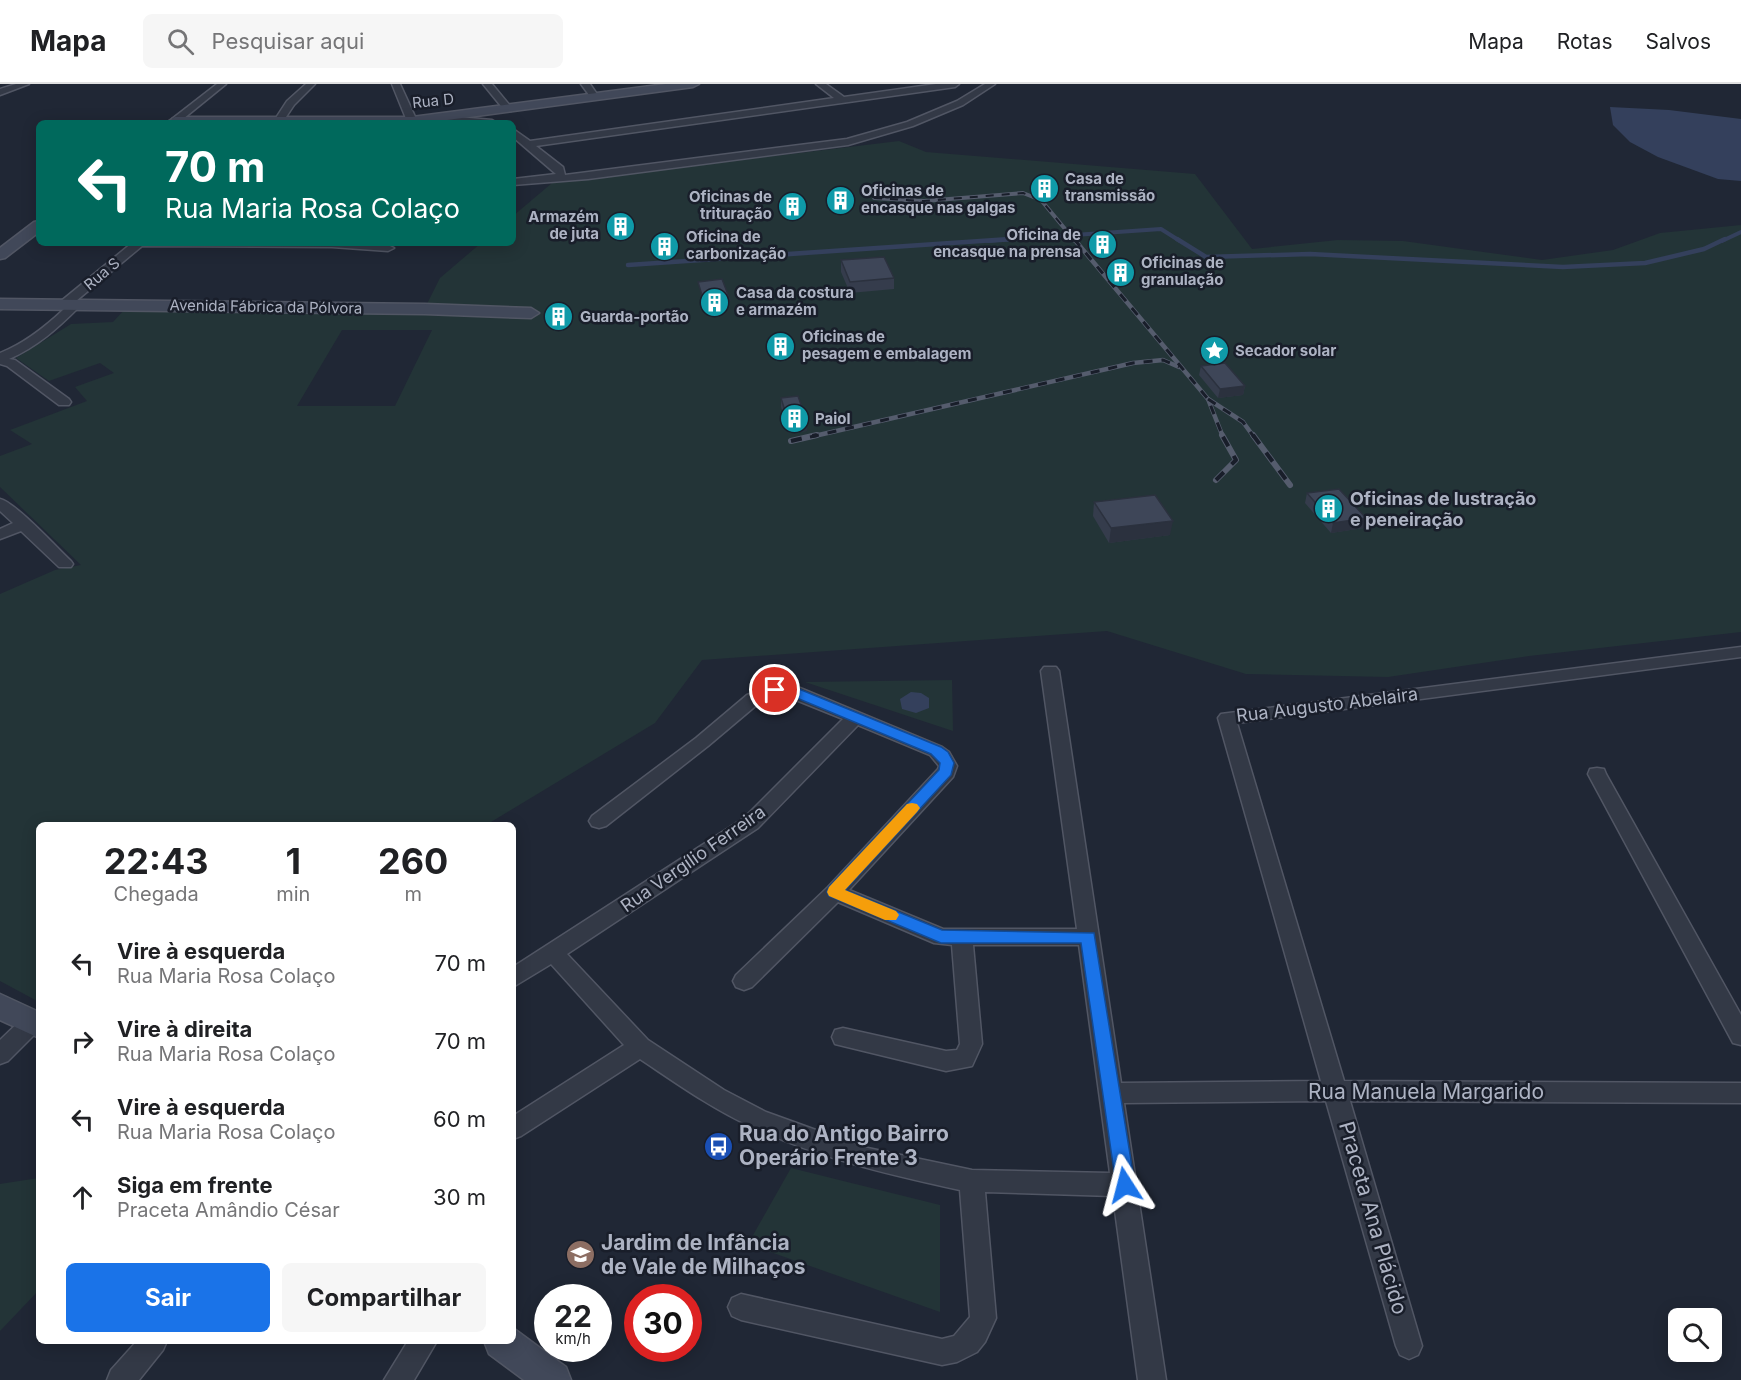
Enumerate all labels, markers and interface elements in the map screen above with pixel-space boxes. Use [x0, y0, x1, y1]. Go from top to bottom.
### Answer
search box [143, 14, 563, 68]
text: Mapa [30, 24, 107, 58]
icon: search [164, 25, 197, 58]
text: Pesquisar aqui [212, 28, 364, 54]
text: Mapa [1468, 29, 1524, 54]
text: Rotas [1557, 29, 1612, 54]
text: Salvos [1645, 29, 1711, 54]
street label: Rua D [411, 89, 455, 112]
text: 70 m [165, 141, 265, 192]
icon: left [66, 144, 144, 222]
place label: Casa de transmissão [1065, 169, 1155, 205]
building icon: Casa de transmissão [1028, 172, 1060, 204]
place label: Oficinas de encasque nas galgas [861, 181, 1015, 217]
building icon: Oficinas de encasque nas galgas [824, 184, 856, 216]
place label: Oficinas de trituração [689, 187, 772, 223]
building icon: Oficinas de trituração [777, 190, 809, 222]
text: Rua Maria Rosa Colaço [165, 192, 460, 225]
place label: Armazém de juta [528, 207, 599, 243]
building icon: Armazém de juta [604, 210, 636, 242]
place label: Oficina de encasque na prensa [933, 225, 1081, 261]
place label: Oficina de carbonização [686, 227, 786, 263]
building icon: Oficina de encasque na prensa [1086, 228, 1118, 260]
building icon: Oficina de carbonização [649, 230, 681, 262]
street label: Rua S [80, 253, 123, 294]
place label: Oficinas de granulação [1141, 253, 1224, 289]
building icon: Oficinas de granulação [1104, 256, 1136, 288]
place label: Casa da costura e armazém [736, 283, 854, 319]
building icon: Casa da costura e armazém [699, 286, 731, 318]
street label: Avenida Fábrica da Pólvora [169, 295, 363, 318]
building icon: Guarda-portão [543, 301, 575, 333]
place label: Guarda-portão [580, 307, 689, 326]
place label: Oficinas de pesagem e embalagem [802, 327, 971, 363]
building icon: Oficinas de pesagem e embalagem [765, 330, 797, 362]
place icon: Secador solar [1198, 335, 1230, 367]
place label: Secador solar [1235, 341, 1336, 360]
building icon: Paiol [778, 403, 810, 435]
place label: Paiol [815, 409, 851, 428]
place label: Oficinas de lustração e peneiração [1350, 488, 1536, 530]
building icon: Oficinas de lustração e peneiração [1313, 493, 1345, 525]
pin [749, 664, 800, 715]
icon: arrive [758, 673, 791, 706]
street label: Rua Augusto Abelaira [1235, 683, 1419, 726]
street label: Rua Vergílio Ferreira [616, 801, 769, 916]
text: 22:43 [104, 839, 209, 883]
text: 1 [286, 839, 301, 883]
text: 260 [378, 839, 448, 883]
text: Chegada [114, 882, 199, 906]
text: min [276, 882, 310, 906]
text: m [404, 882, 422, 906]
text: Vire à esquerda [117, 938, 285, 964]
icon: left [66, 947, 99, 980]
text: 70 m [435, 950, 486, 976]
text: Rua Maria Rosa Colaço [117, 964, 335, 988]
text: Vire à direita [117, 1016, 252, 1042]
icon: right [66, 1025, 99, 1058]
text: 70 m [435, 1028, 486, 1054]
text: Rua Maria Rosa Colaço [117, 1042, 335, 1066]
street label: Rua Manuela Margarido [1308, 1079, 1544, 1104]
text: Vire à esquerda [117, 1094, 285, 1120]
icon: left [66, 1103, 99, 1136]
text: 60 m [433, 1106, 486, 1132]
street label: Praceta Ana Plácido [1334, 1119, 1413, 1317]
text: Rua Maria Rosa Colaço [117, 1120, 335, 1144]
place label: Rua do Antigo Bairro Operário Frente 3 [739, 1121, 949, 1170]
bus stop icon: Rua do Antigo Bairro Operário Frente 3 [702, 1130, 734, 1162]
position arrow [1093, 1153, 1157, 1217]
text: Siga em frente [117, 1172, 273, 1198]
icon: ahead [66, 1181, 99, 1214]
text: 30 m [433, 1184, 486, 1210]
text: Praceta Amândio César [117, 1198, 340, 1222]
place label: Jardim de Infância de Vale de Milhaços [601, 1230, 805, 1279]
school or university icon: Jardim de Infância de Vale de Milhaços [564, 1239, 596, 1271]
button: Sair [66, 1263, 270, 1332]
button: Compartilhar [282, 1263, 486, 1332]
speed limit sign: 30 [624, 1284, 702, 1362]
text: 22 [554, 1298, 592, 1334]
map controls [1668, 1308, 1722, 1362]
button: search [1668, 1308, 1722, 1362]
text: km/h [555, 1329, 591, 1348]

